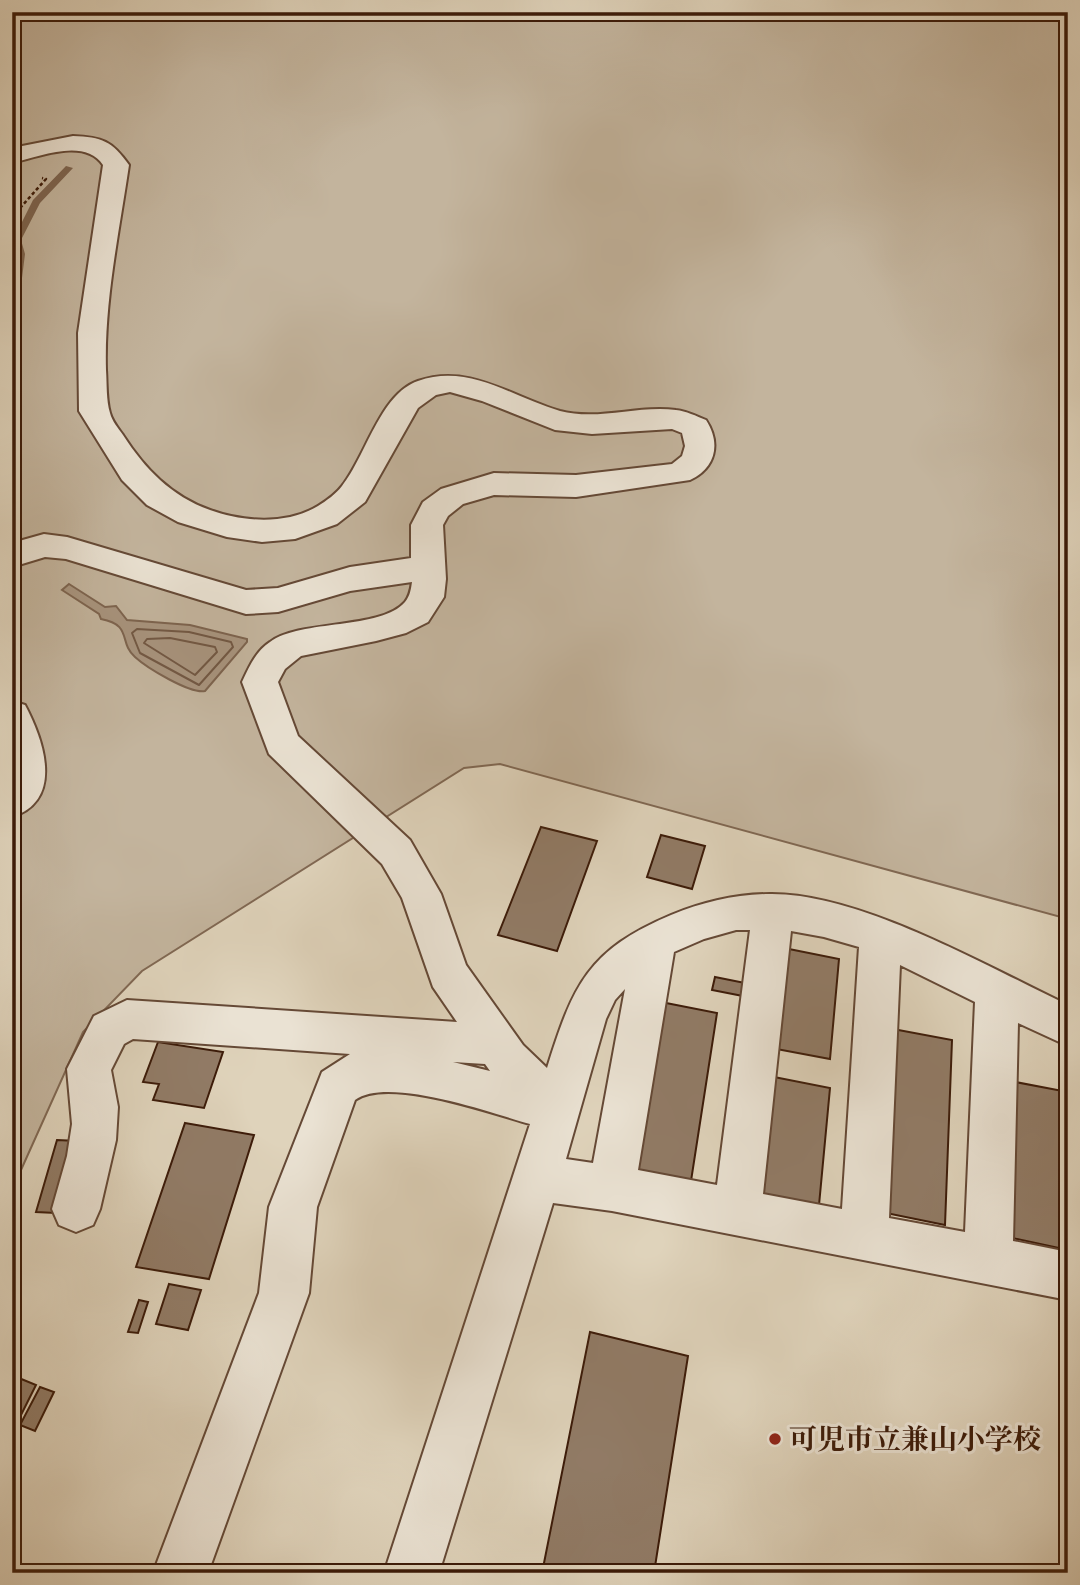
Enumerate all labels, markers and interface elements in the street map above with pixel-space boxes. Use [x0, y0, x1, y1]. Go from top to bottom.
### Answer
place label: 可児市立兼山小学校 [789, 1422, 1041, 1457]
marker: 可児市立兼山小学校 [767, 1431, 783, 1447]

